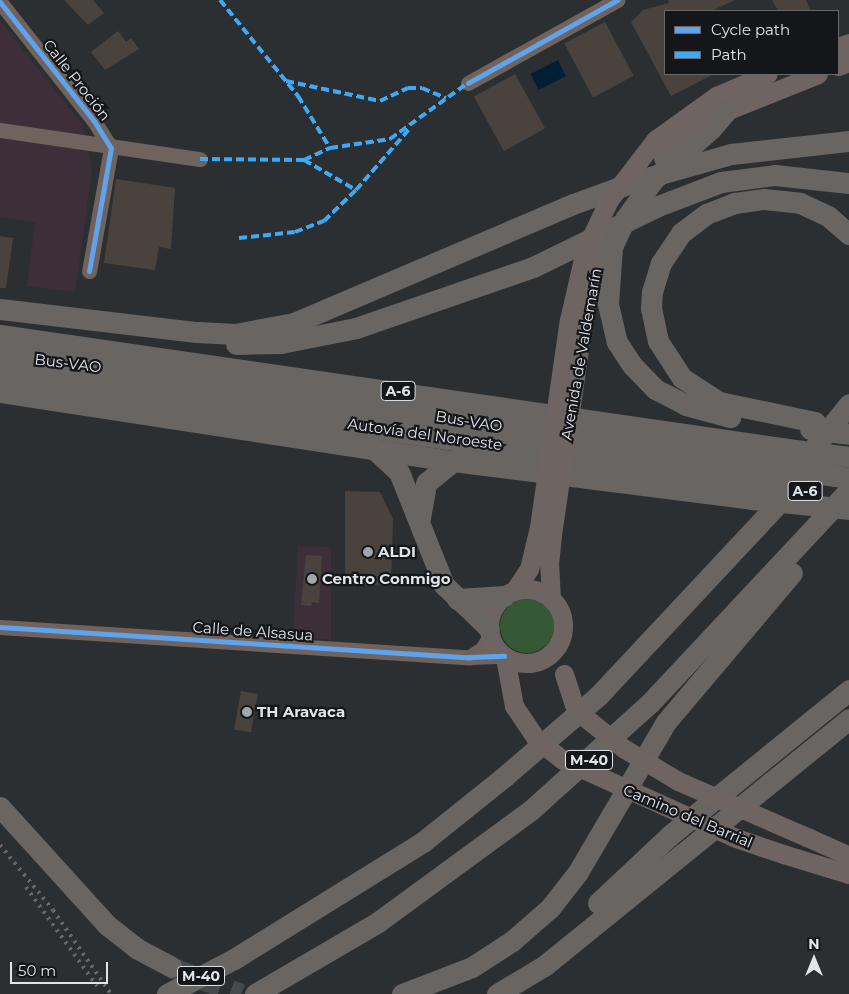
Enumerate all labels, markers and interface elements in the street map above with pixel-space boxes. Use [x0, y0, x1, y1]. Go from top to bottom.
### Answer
legend [664, 10, 839, 75]
text: Cycle path [711, 20, 790, 39]
street label: Calle Proción [40, 36, 114, 124]
text: Path [711, 45, 747, 64]
street label: Avenida de Valdemarín [557, 267, 605, 441]
street label: Bus-VAO [34, 350, 102, 376]
road number: A-6 [380, 380, 416, 402]
street label: Bus-VAO [434, 407, 504, 435]
street label: Autovía del Noroeste [347, 414, 503, 454]
road number: A-6 [788, 480, 822, 502]
place label: ALDI [378, 543, 416, 561]
marker: ALDI [362, 546, 374, 558]
place label: Centro Conmigo [322, 570, 451, 588]
marker: Centro Conmigo [306, 573, 318, 585]
street label: Calle de Alsasua [192, 618, 314, 644]
place label: TH Aravaca [257, 703, 345, 721]
marker: TH Aravaca [241, 706, 253, 718]
road number: M-40 [564, 748, 614, 772]
street label: Camino del Barrial [621, 781, 755, 851]
north arrow [789, 934, 839, 984]
text: N [808, 935, 820, 953]
scale bar [12, 952, 110, 984]
text: 50 m [18, 961, 56, 980]
road number: M-40 [176, 964, 226, 988]

